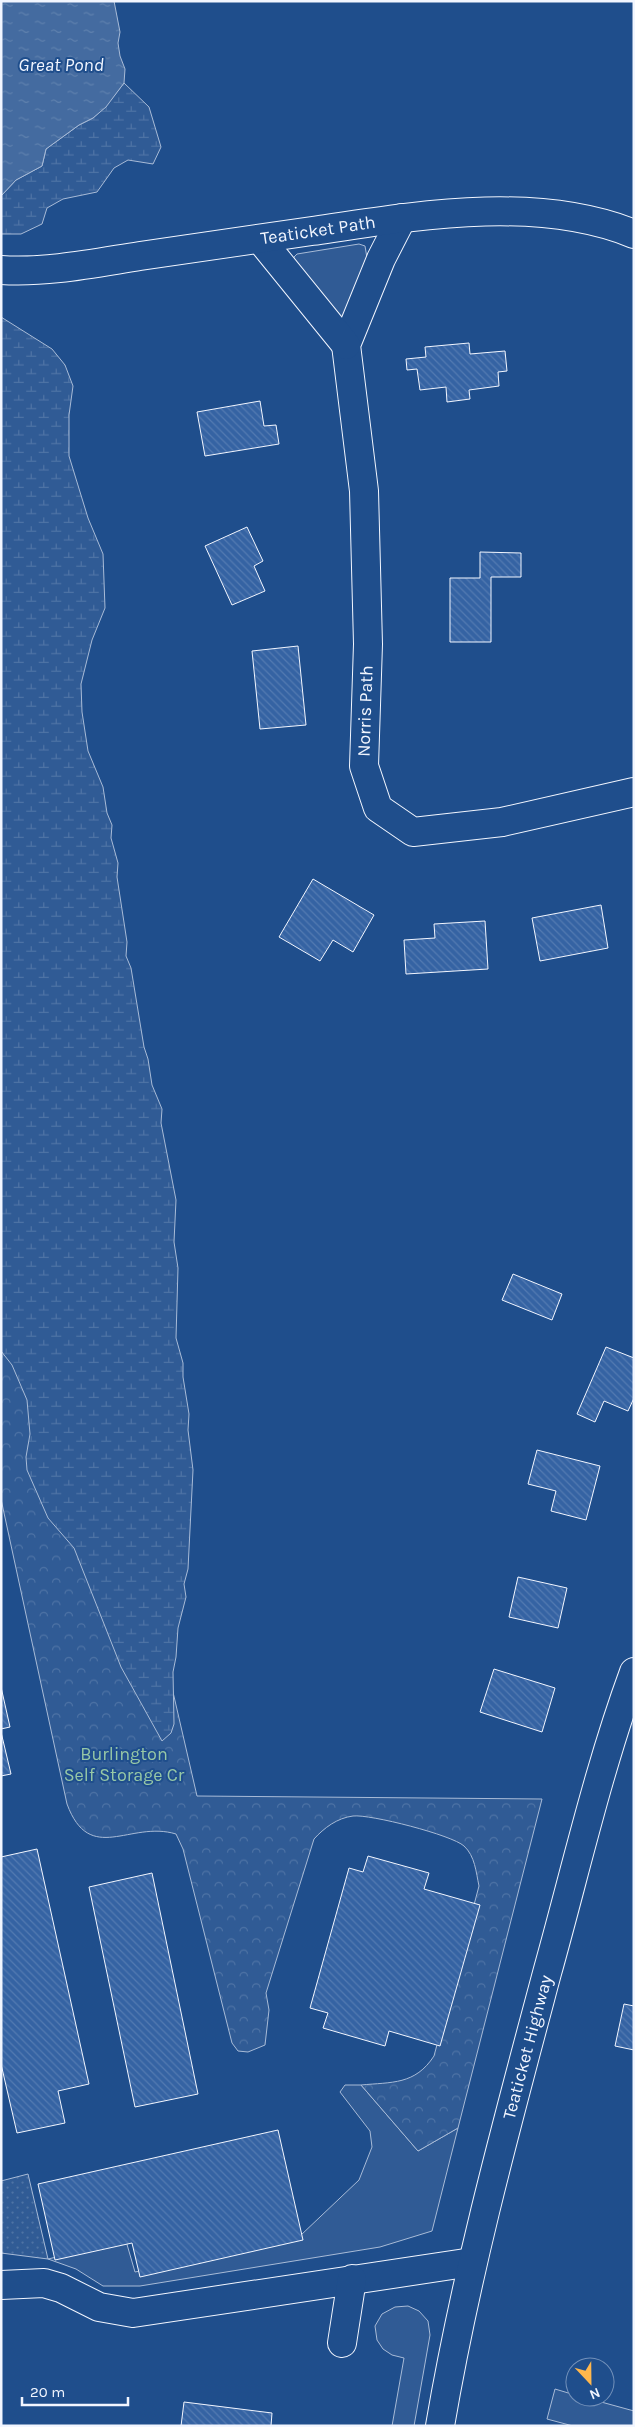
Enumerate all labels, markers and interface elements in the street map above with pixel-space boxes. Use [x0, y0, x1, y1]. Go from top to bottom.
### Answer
water label: Great Pond [18, 54, 104, 76]
street label: Teaticket Path [259, 211, 377, 249]
street label: Norris Path [352, 665, 378, 757]
park label: Burlington Self Storage Cr [64, 1743, 185, 1786]
street label: Teaticket Highway [498, 1972, 557, 2122]
north arrow [565, 2357, 615, 2407]
scale bar [22, 2374, 129, 2406]
text: 20 m [30, 2383, 65, 2401]
text: N [587, 2384, 603, 2403]

